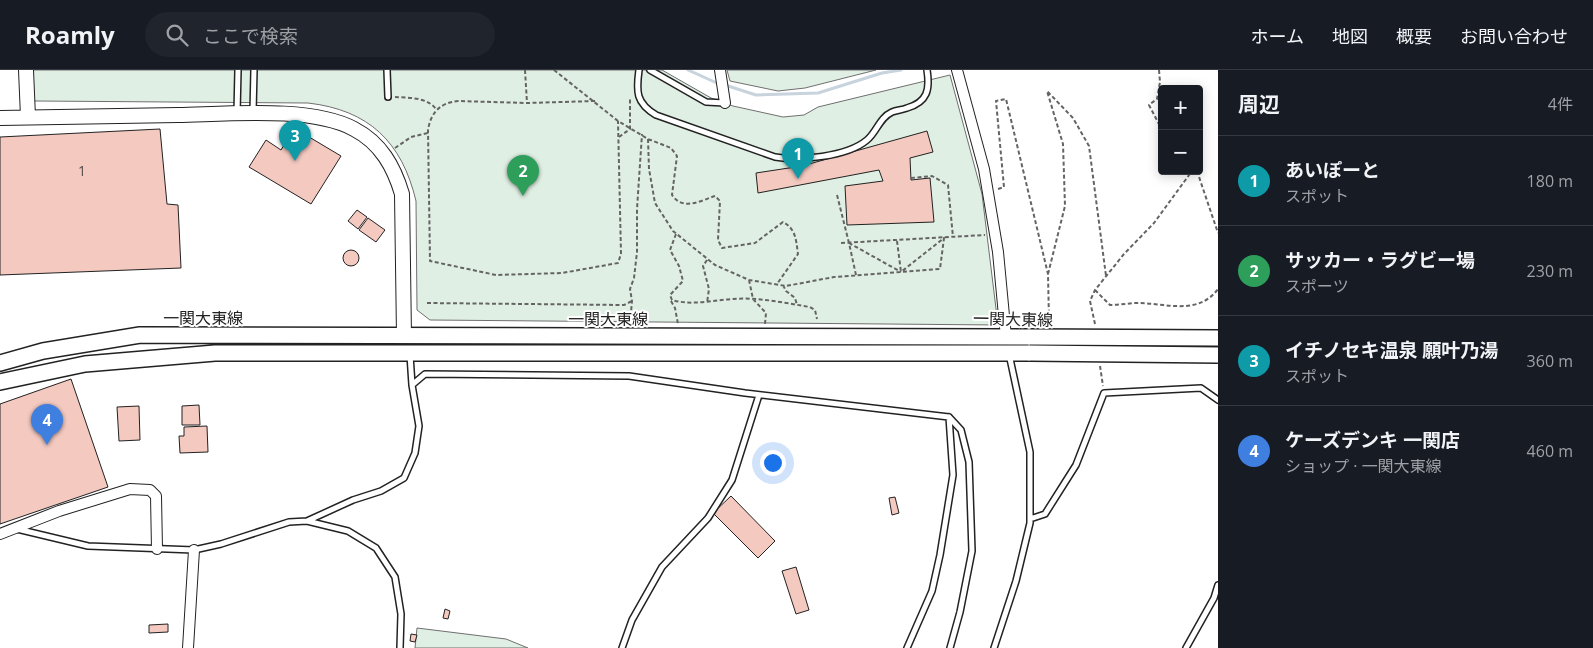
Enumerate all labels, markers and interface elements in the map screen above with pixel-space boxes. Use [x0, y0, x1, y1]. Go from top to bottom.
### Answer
search box [145, 12, 495, 57]
text: Roamly [25, 18, 115, 51]
icon: search [163, 21, 191, 49]
text: ここで検索 [203, 23, 298, 49]
text: ホーム [1251, 24, 1304, 48]
text: 地図 [1332, 24, 1368, 48]
text: 概要 [1396, 24, 1432, 48]
text: お問い合わせ [1460, 24, 1568, 48]
map controls [1158, 85, 1203, 175]
button: + [1158, 85, 1203, 130]
text: 周辺 [1238, 90, 1280, 118]
text: 4件 [1548, 93, 1573, 115]
pin: 3 [279, 120, 311, 161]
button: − [1158, 130, 1203, 175]
pin: 1 [782, 138, 814, 179]
pin: 2 [507, 155, 539, 196]
text: あいぽーと [1285, 157, 1380, 183]
house number: 1 [78, 161, 86, 180]
text: 1 [1249, 170, 1259, 192]
text: 180 m [1527, 170, 1573, 192]
text: スポット [1285, 185, 1349, 207]
text: サッカー・ラグビー場 [1285, 247, 1475, 273]
text: 2 [1249, 260, 1259, 282]
text: 230 m [1527, 260, 1573, 282]
text: スポーツ [1285, 275, 1349, 297]
street label: 一関大東線 [163, 307, 243, 329]
street label: 一関大東線 [973, 307, 1053, 331]
street label: 一関大東線 [568, 308, 648, 330]
text: イチノセキ温泉 願叶乃湯 [1285, 337, 1498, 363]
text: 3 [1249, 350, 1259, 372]
text: 360 m [1527, 350, 1573, 372]
text: スポット [1285, 365, 1349, 387]
pin: 4 [31, 404, 63, 445]
text: ケーズデンキ 一関店 [1285, 427, 1460, 453]
text: 4 [1249, 440, 1259, 462]
text: 460 m [1527, 440, 1573, 462]
your location [760, 450, 786, 476]
text: ショップ · 一関大東線 [1285, 455, 1442, 477]

